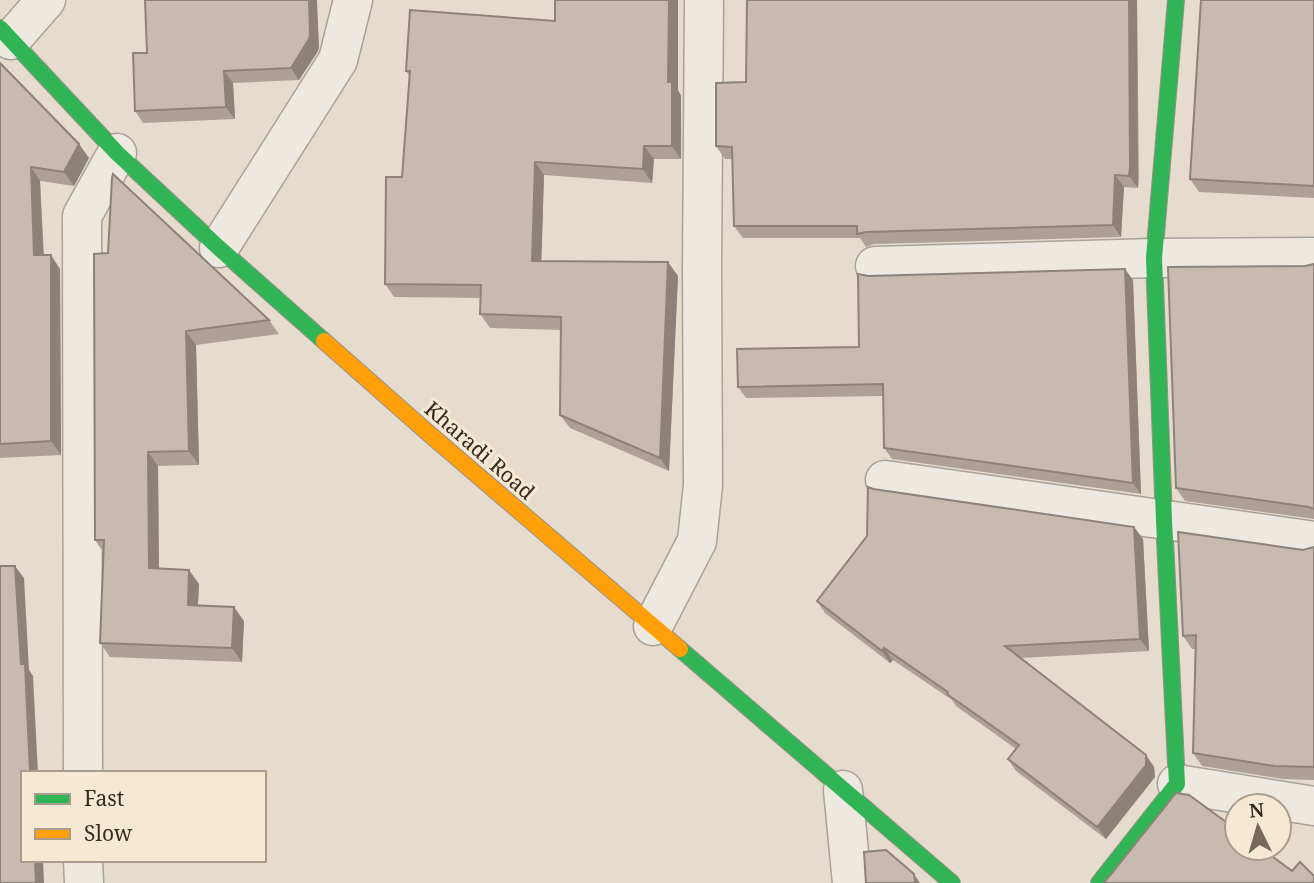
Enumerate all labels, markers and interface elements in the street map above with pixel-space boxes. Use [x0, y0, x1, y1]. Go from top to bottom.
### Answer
street label: Kharadi Road [419, 395, 541, 506]
legend [21, 771, 266, 862]
text: Fast [84, 784, 124, 812]
north arrow [1223, 792, 1293, 862]
text: N [1248, 796, 1265, 824]
text: Slow [84, 819, 133, 847]

